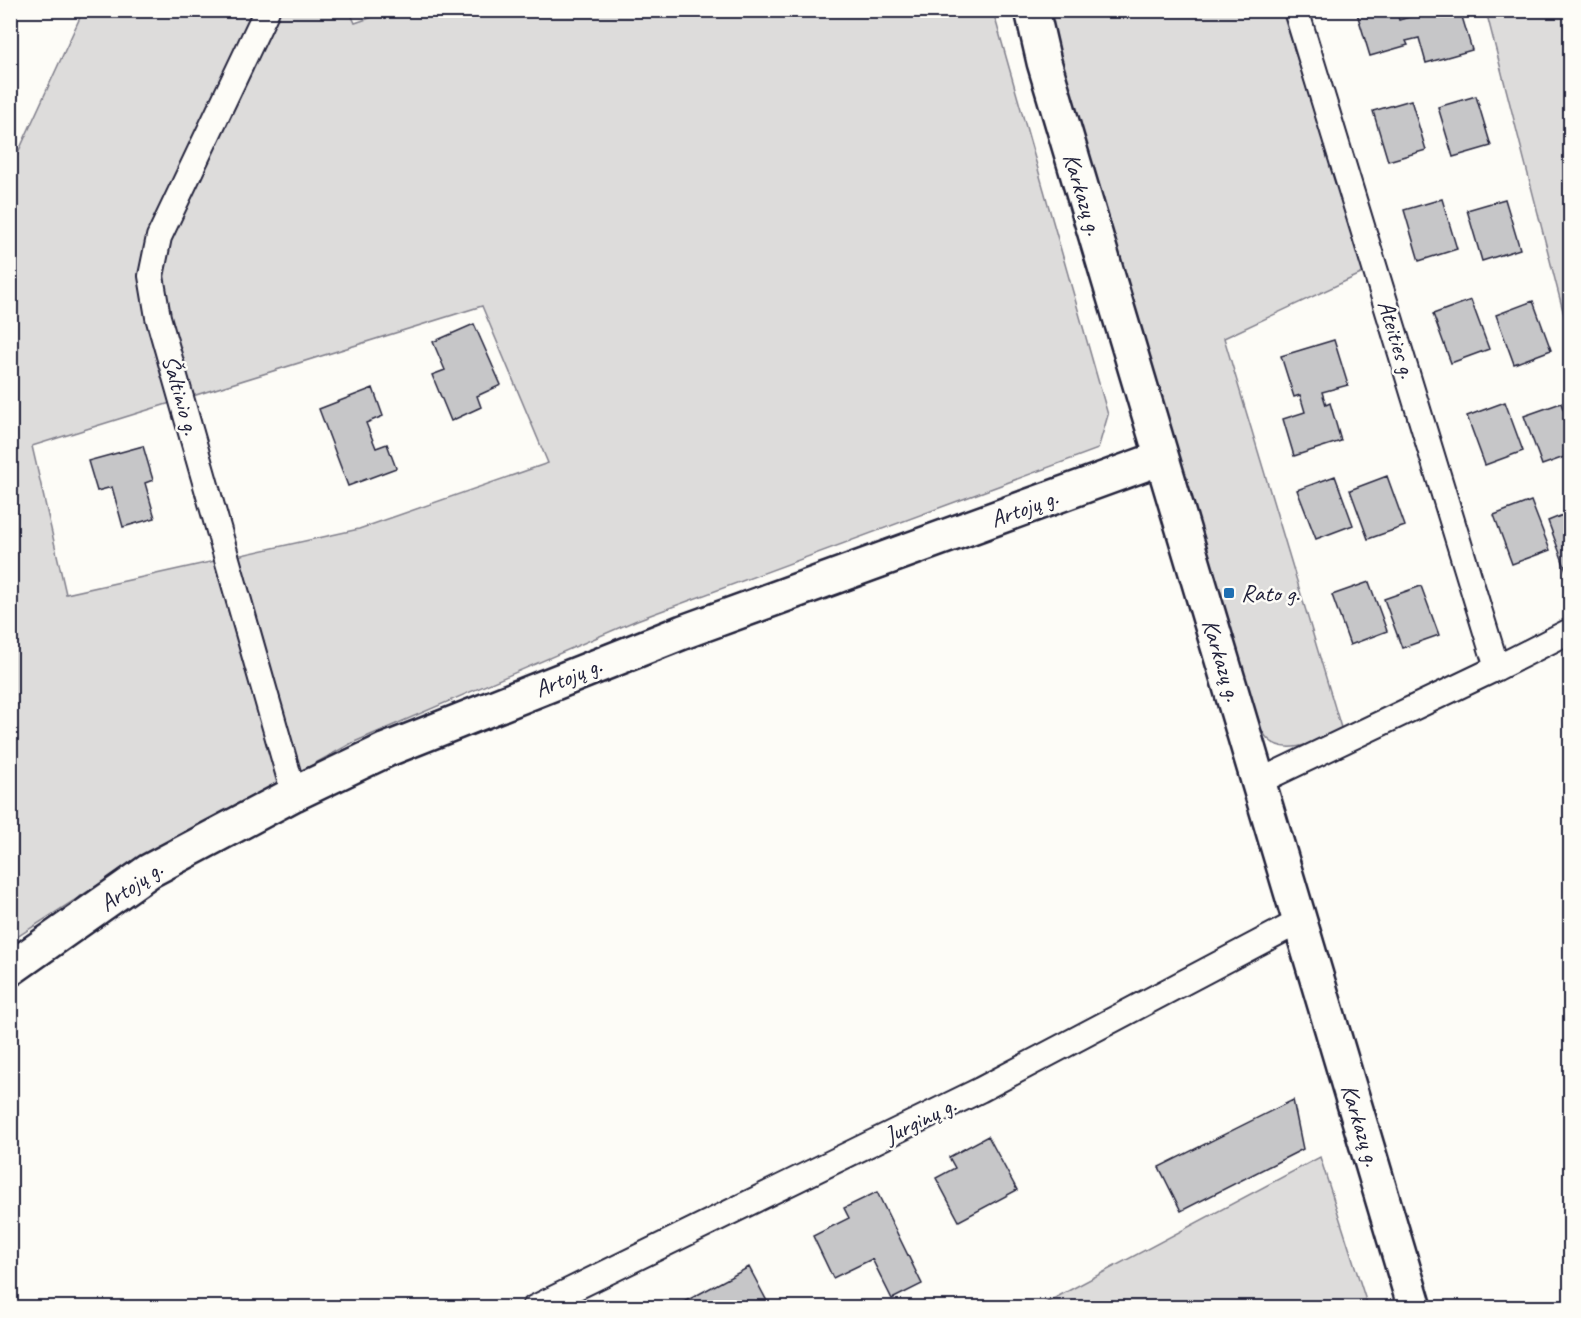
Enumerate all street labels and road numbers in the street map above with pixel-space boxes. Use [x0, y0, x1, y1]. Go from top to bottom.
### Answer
street label: Karkazų g. [1056, 149, 1110, 239]
street label: Ateities g. [1371, 296, 1423, 382]
street label: Šaltinio g. [155, 352, 207, 439]
street label: Artojų g. [986, 482, 1062, 534]
street label: Karkazų g. [1195, 615, 1249, 705]
street label: Artojų g. [530, 650, 606, 704]
street label: Artojų g. [94, 854, 168, 918]
street label: Karkazų g. [1334, 1080, 1388, 1170]
street label: Jurginų g. [878, 1090, 961, 1151]

